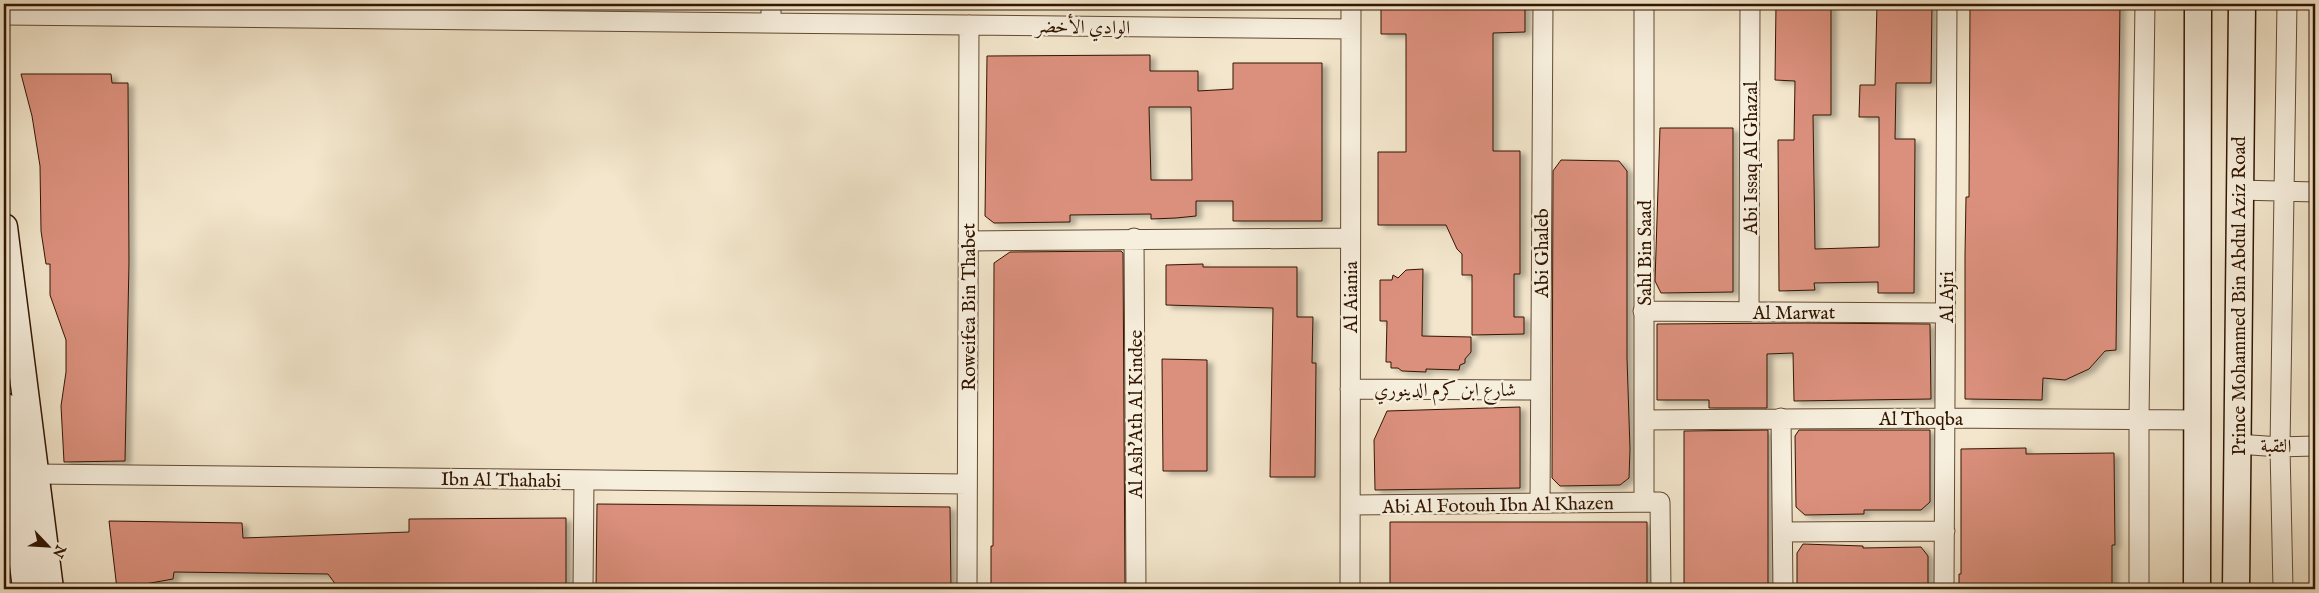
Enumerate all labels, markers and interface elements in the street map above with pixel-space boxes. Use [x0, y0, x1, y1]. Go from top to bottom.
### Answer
street label: الوادي الأخضر [1034, 12, 1130, 43]
street label: Abi Issaq Al Ghazal [1740, 81, 1764, 236]
street label: Prince Mohammed Bin Abdul Aziz Road [2228, 135, 2252, 456]
street label: Sahl Bin Saad [1634, 199, 1658, 306]
street label: Abi Ghaleb [1531, 208, 1555, 299]
street label: Roweifea Bin Thabet [958, 222, 982, 391]
street label: Al Aiania [1340, 260, 1364, 334]
street label: Al Ajri [1936, 271, 1960, 324]
street label: Al Marwat [1752, 302, 1836, 326]
street label: Al Ash'Ath Al Kindee [1125, 329, 1149, 499]
street label: شارع ابن كرم الدينوري [1374, 379, 1516, 406]
street label: Al Thoqba [1878, 408, 1964, 432]
street label: الثقبة [2260, 434, 2292, 460]
street label: Ibn Al Thahabi [441, 468, 561, 494]
street label: Abi Al Fotouh Ibn Al Khazen [1381, 492, 1614, 520]
north arrow [22, 520, 72, 570]
text: N [48, 541, 70, 560]

